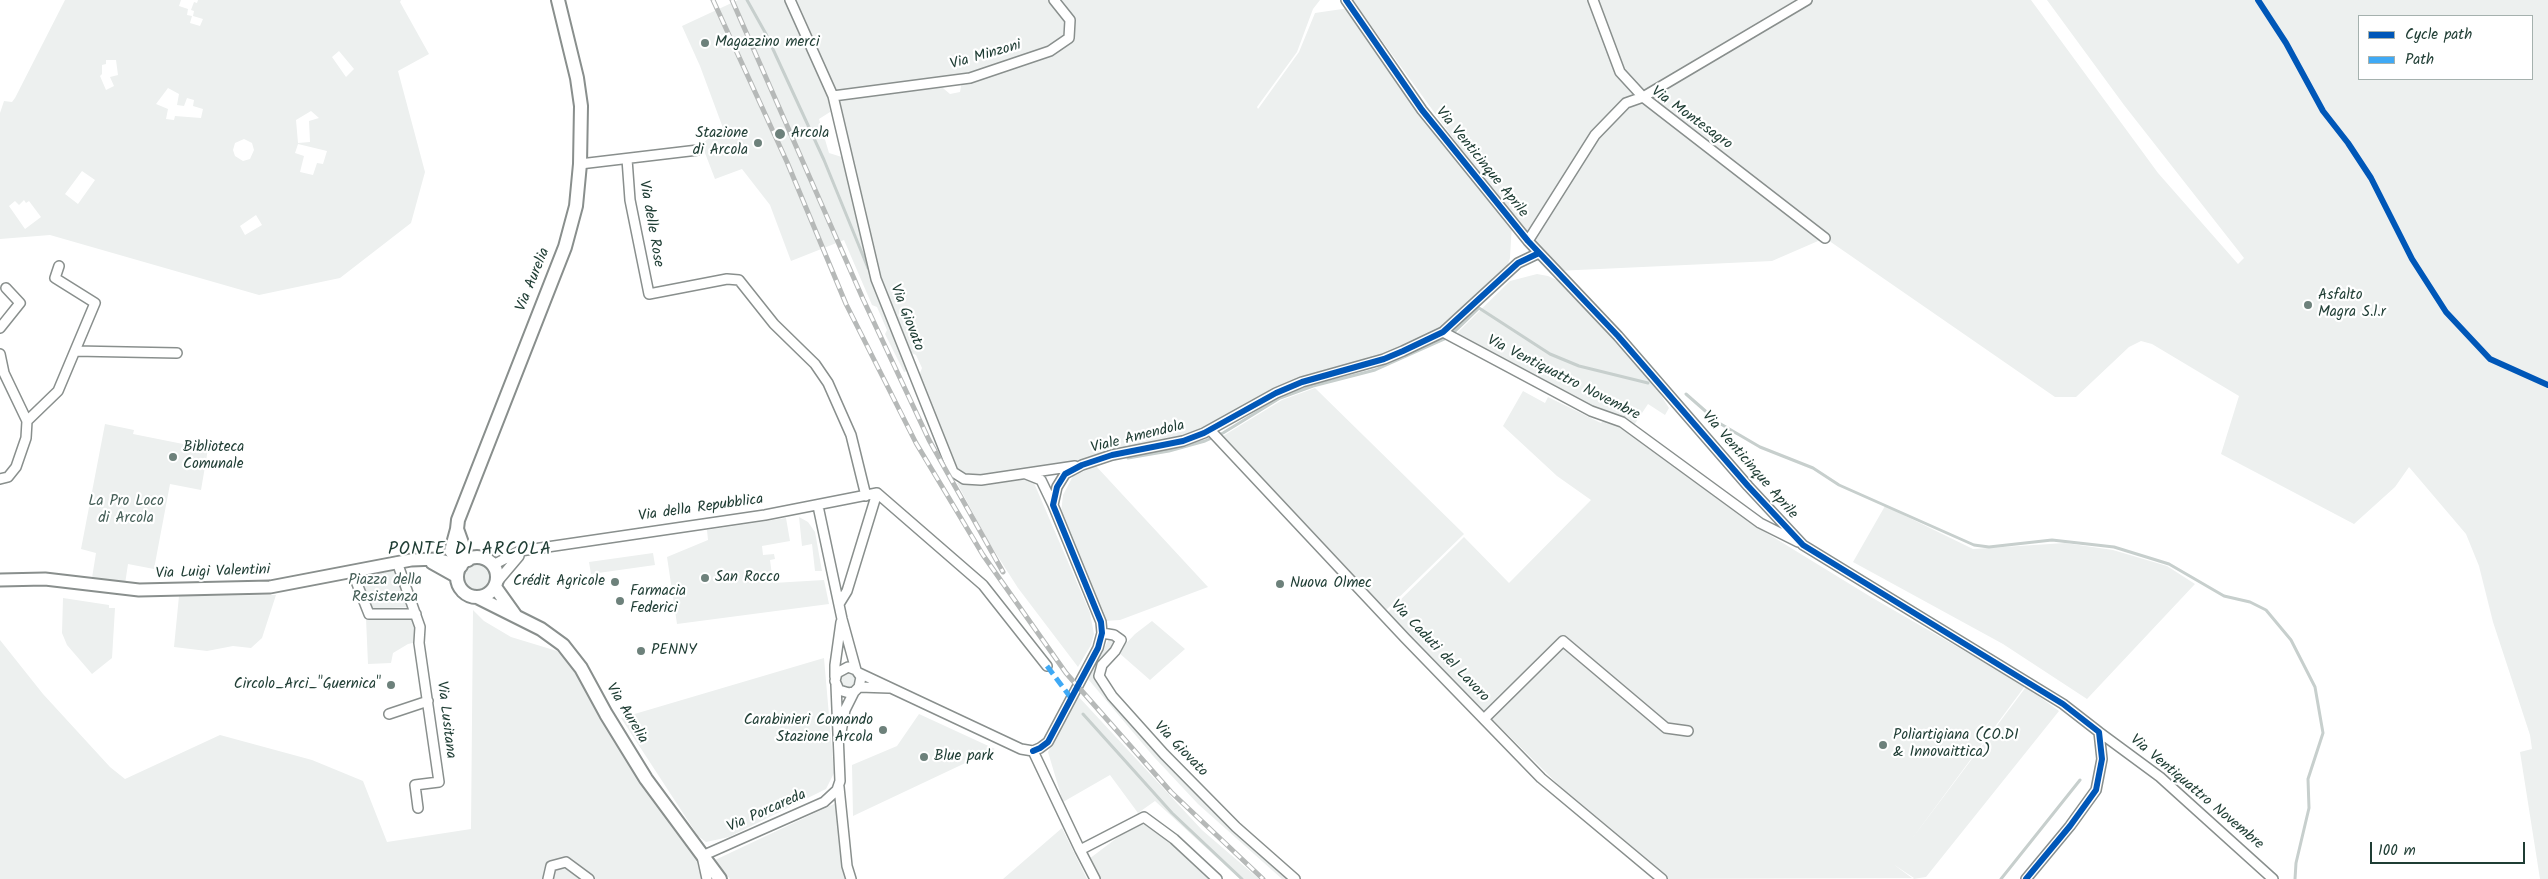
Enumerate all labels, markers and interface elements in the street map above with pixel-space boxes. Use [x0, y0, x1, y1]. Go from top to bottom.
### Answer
legend [2358, 15, 2533, 80]
text: Cycle path [2405, 23, 2472, 47]
place label: Magazzino merci [715, 34, 820, 52]
marker: Magazzino merci [699, 37, 711, 49]
street label: Via Minzoni [948, 37, 1024, 75]
text: Path [2405, 48, 2434, 72]
street label: Via Montesagro [1647, 83, 1735, 155]
street label: Via Venticinque Aprile [1431, 104, 1531, 222]
place label: Stazione di Arcola [693, 125, 748, 160]
place label: Arcola [791, 125, 829, 143]
marker: Arcola [773, 127, 787, 141]
marker: Stazione di Arcola [752, 137, 764, 149]
street label: Via delle Rose [634, 179, 666, 269]
street label: Via Aurelia [513, 246, 555, 314]
street label: Via Giovato [885, 282, 927, 354]
place label: Asfalto Magra S.l.r [2318, 287, 2386, 322]
marker: Asfalto Magra S.l.r [2302, 299, 2314, 311]
street label: Via Ventiquattro Novembre [1484, 333, 1642, 425]
street label: Via Venticinque Aprile [1697, 408, 1801, 524]
street label: Viale Amendola [1089, 418, 1187, 458]
place label: Biblioteca Comunale [183, 439, 244, 474]
marker: Biblioteca Comunale [167, 451, 179, 463]
street label: Via della Repubblica [637, 491, 765, 527]
park label: La Pro Loco di Arcola [88, 493, 164, 528]
district label: PONTE DI ARCOLA [386, 540, 554, 562]
street label: Via Luigi Valentini [155, 562, 271, 584]
place label: San Rocco [715, 569, 780, 587]
park label: Piazza della Resistenza [348, 572, 422, 607]
marker: San Rocco [699, 572, 711, 584]
place label: Crédit Agricole [513, 573, 605, 591]
place label: Nuova Olmec [1290, 575, 1372, 593]
marker: Crédit Agricole [609, 576, 621, 588]
marker: Nuova Olmec [1274, 578, 1286, 590]
place label: Farmacia Federici [630, 583, 686, 618]
marker: Farmacia Federici [614, 595, 626, 607]
street label: Via Caduti del Lavoro [1386, 597, 1492, 707]
place label: PENNY [651, 642, 697, 660]
marker: PENNY [635, 645, 647, 657]
place label: Circolo_Arci_"Guernica" [234, 676, 381, 694]
marker: Circolo_Arci_"Guernica" [385, 679, 397, 691]
street label: Via Lusitana [431, 680, 459, 760]
street label: Via Aurelia [601, 681, 651, 747]
place label: Carabinieri Comando Stazione Arcola [744, 712, 873, 747]
street label: Via Giovato [1149, 719, 1211, 781]
marker: Carabinieri Comando Stazione Arcola [877, 724, 889, 736]
place label: Poliartigiana (CO.DI & Innovaittica) [1893, 727, 2019, 762]
street label: Via Ventiquattro Novembre [2125, 732, 2267, 854]
marker: Poliartigiana (CO.DI & Innovaittica) [1877, 739, 1889, 751]
place label: Blue park [934, 748, 993, 766]
marker: Blue park [918, 751, 930, 763]
street label: Via Porcareda [725, 787, 809, 837]
scale bar [2373, 832, 2528, 864]
text: 100 m [2378, 839, 2416, 863]

